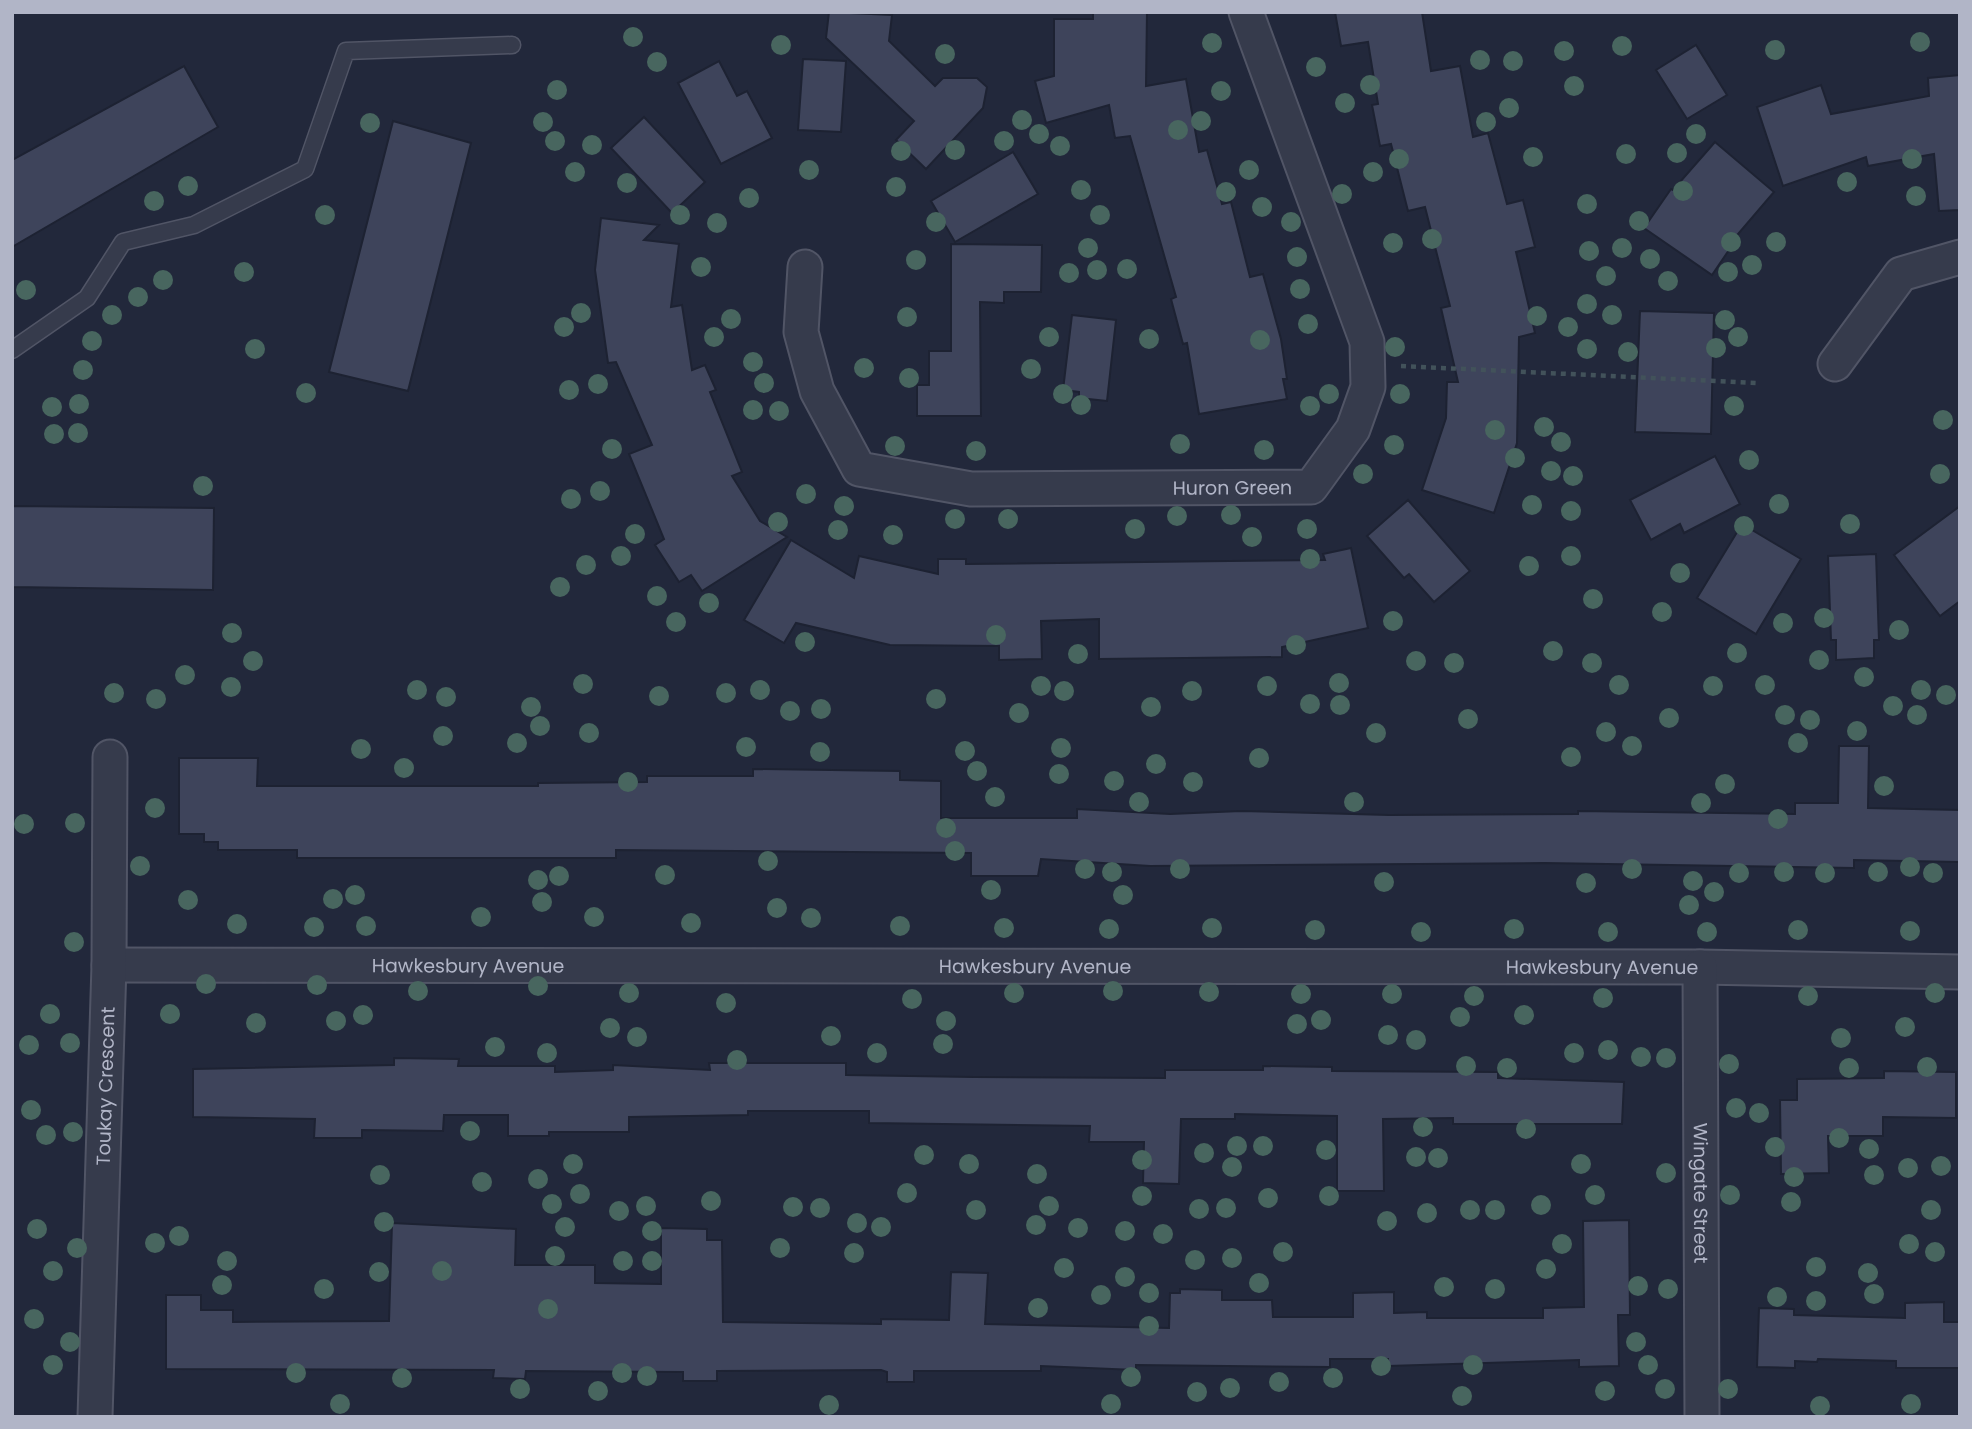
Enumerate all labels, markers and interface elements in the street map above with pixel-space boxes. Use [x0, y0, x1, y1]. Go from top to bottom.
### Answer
street label: Huron Green [1173, 474, 1292, 501]
street label: Hawkesbury Avenue [372, 952, 564, 979]
street label: Hawkesbury Avenue [939, 953, 1131, 980]
street label: Hawkesbury Avenue [1506, 953, 1698, 980]
street label: Toukay Crescent [89, 1006, 121, 1166]
street label: Wingate Street [1687, 1123, 1715, 1263]

